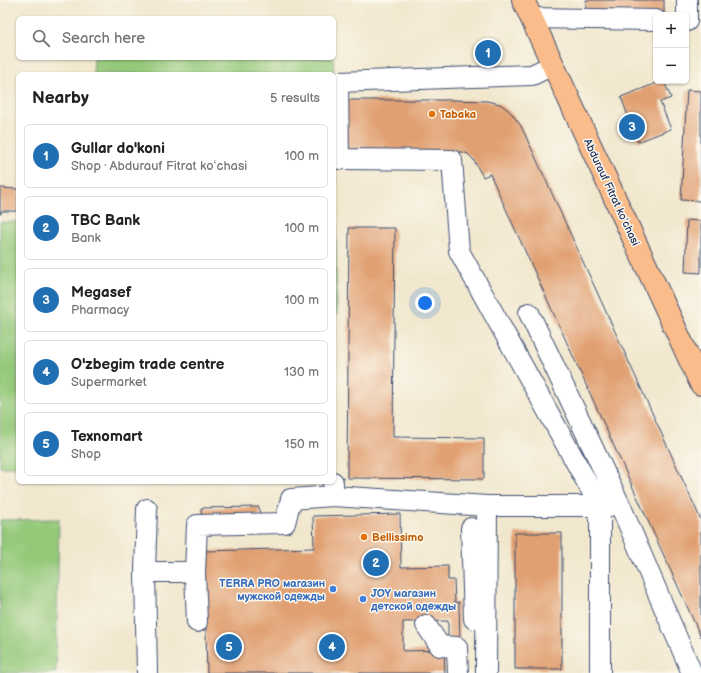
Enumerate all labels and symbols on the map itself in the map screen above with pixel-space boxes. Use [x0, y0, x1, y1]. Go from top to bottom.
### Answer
pin: 1 [475, 38, 501, 68]
place label: Tabaka [440, 108, 476, 121]
marker: Tabaka [427, 109, 437, 119]
pin: 3 [619, 112, 645, 142]
street label: Abdurauf Fitrat koʻchasi [581, 137, 642, 248]
your location [415, 293, 435, 313]
place label: Bellissimo [372, 531, 423, 544]
marker: Bellissimo [359, 532, 369, 542]
pin: 2 [363, 548, 389, 578]
place label: TERRA PRO магазин мужской одежды [219, 577, 325, 603]
marker: TERRA PRO магазин мужской одежды [328, 584, 338, 594]
place label: JOY магазин детской одежды [370, 587, 456, 613]
marker: JOY магазин детской одежды [358, 594, 368, 604]
pin: 5 [216, 632, 242, 662]
pin: 4 [319, 632, 345, 662]

